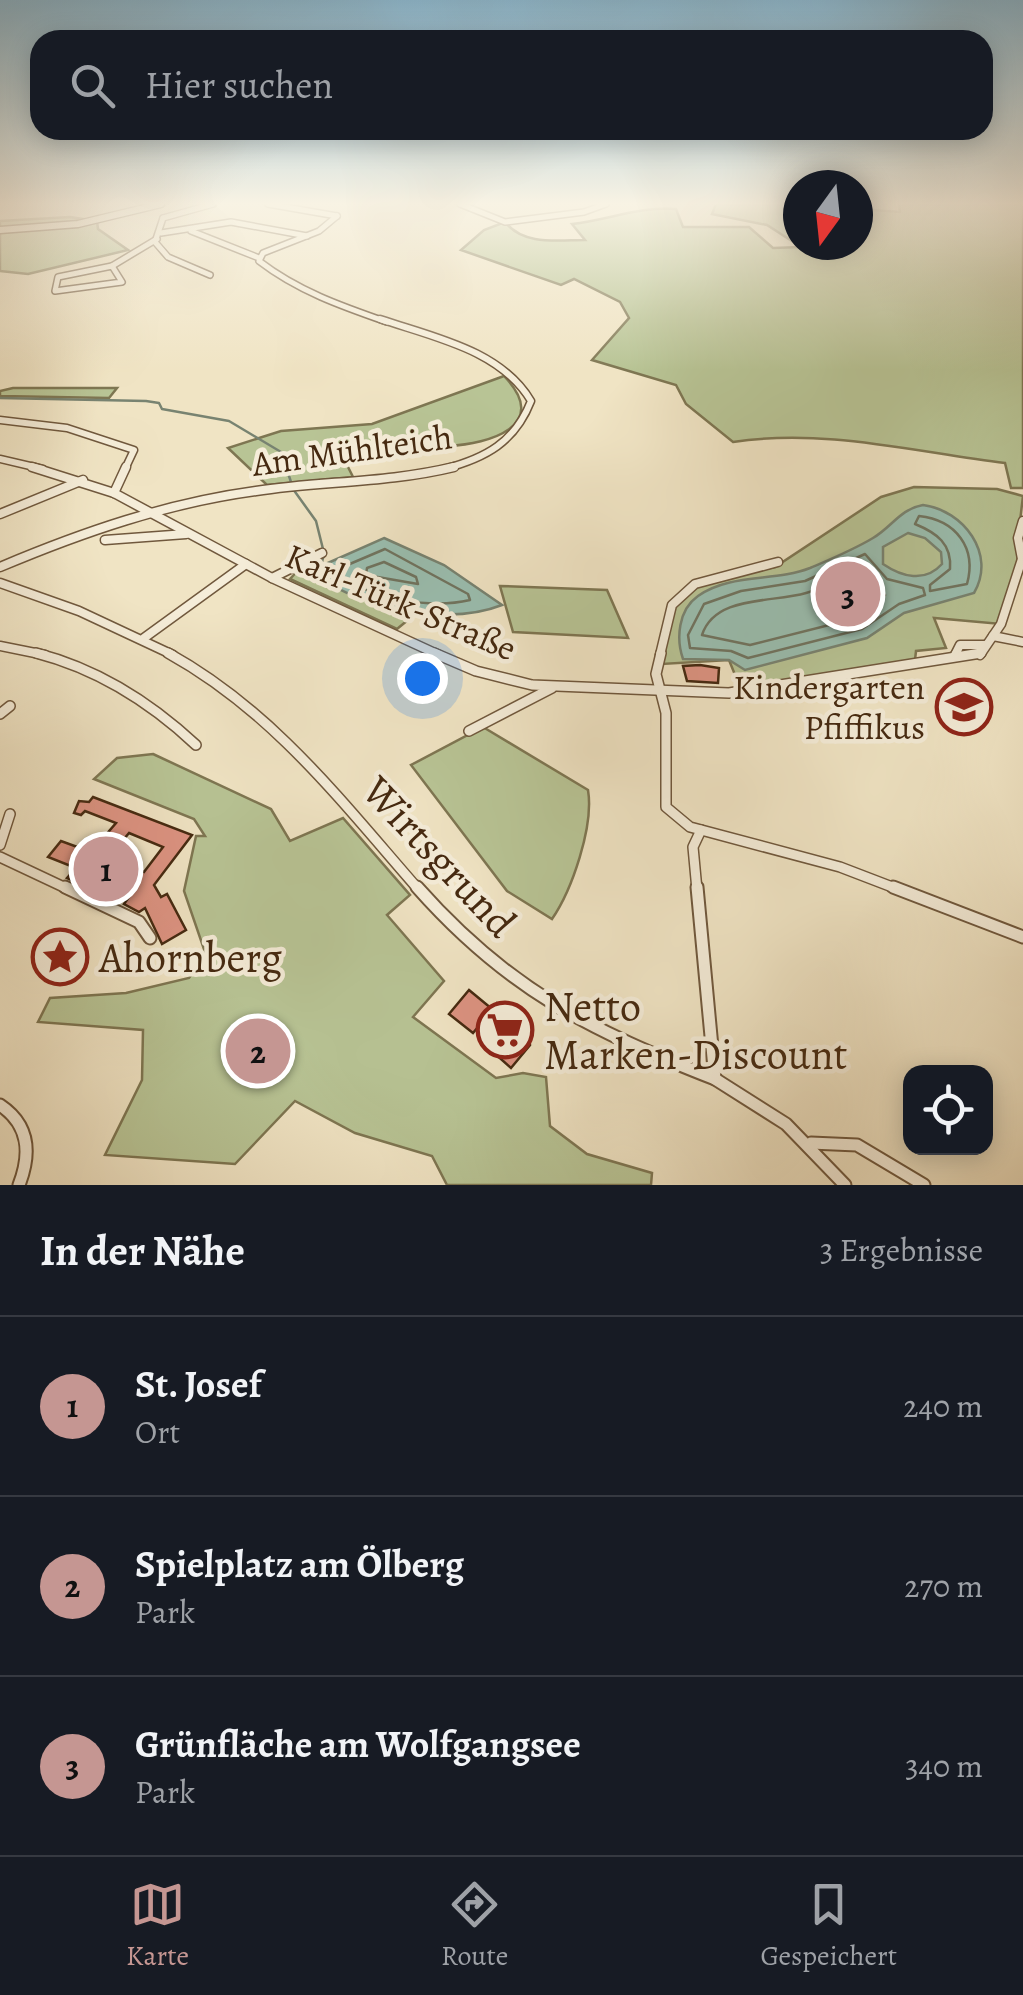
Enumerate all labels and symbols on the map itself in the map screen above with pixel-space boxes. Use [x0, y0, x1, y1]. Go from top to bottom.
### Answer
north arrow [783, 170, 873, 260]
street label: Am Mühlteich [248, 412, 455, 488]
street label: Karl-Türk-Straße [278, 532, 524, 672]
pin: 3 [816, 556, 880, 632]
your location [397, 653, 448, 704]
place label: Kindergarten Pfiffikus [733, 663, 925, 751]
school or university icon: Kindergarten Pfiffikus [934, 677, 994, 737]
street label: Wirtsgrund [349, 762, 530, 950]
pin: 1 [74, 832, 138, 906]
place icon: Ahornberg [30, 927, 90, 987]
place label: Ahornberg [98, 929, 282, 986]
place label: Netto Marken-Discount [544, 978, 847, 1083]
supermarket icon: Netto Marken-Discount [475, 1000, 535, 1060]
pin: 2 [226, 1014, 290, 1088]

